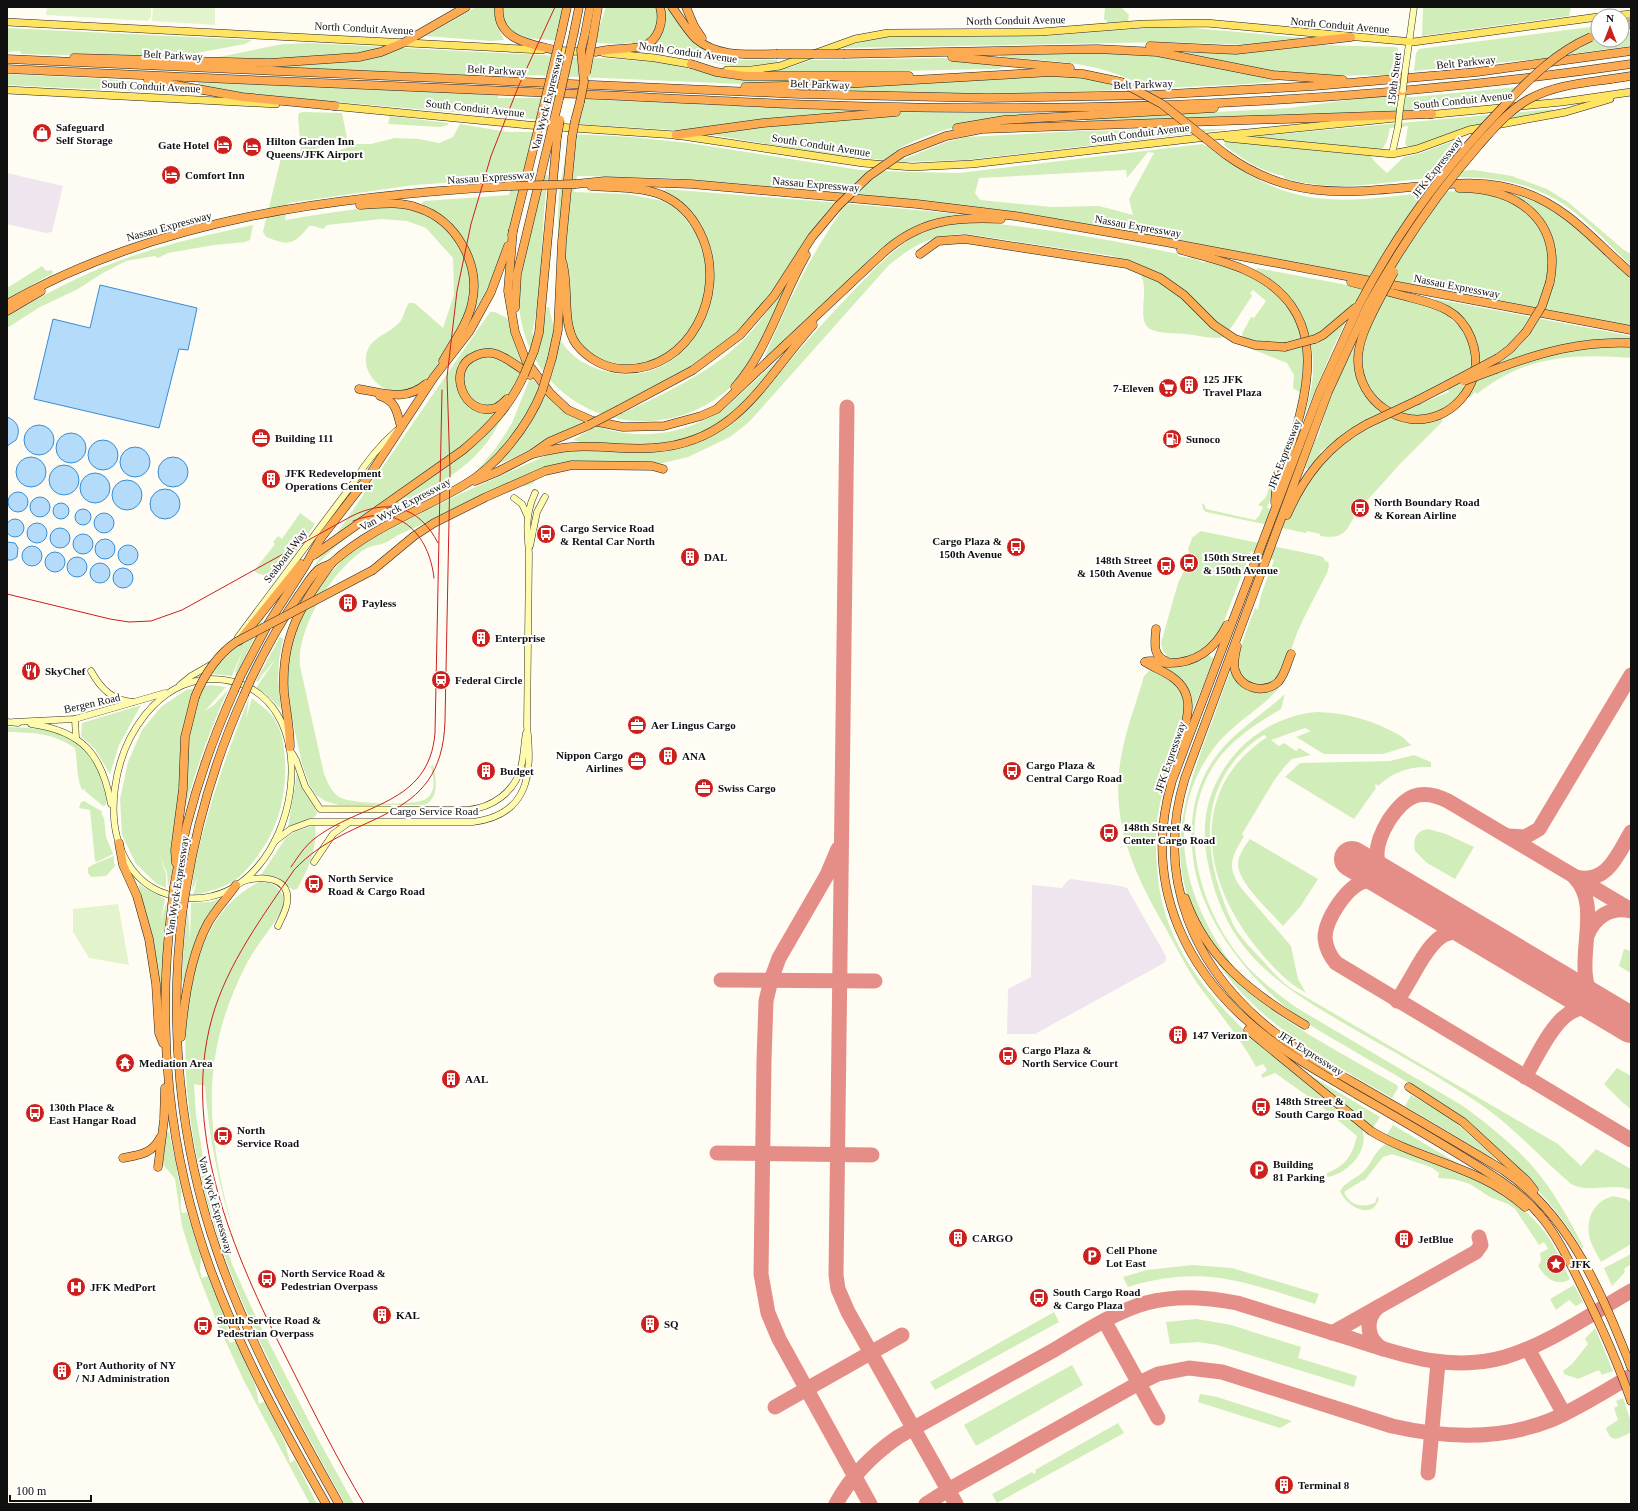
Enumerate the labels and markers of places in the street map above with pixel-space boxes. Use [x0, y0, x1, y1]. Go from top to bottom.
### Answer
place label: Safeguard Self Storage [56, 121, 113, 146]
shop icon: Safeguard Self Storage [31, 122, 53, 144]
hotel icon: Gate Hotel [212, 134, 234, 156]
place label: Hilton Garden Inn Queens/JFK Airport [266, 135, 363, 160]
hotel icon: Hilton Garden Inn Queens/JFK Airport [241, 136, 263, 158]
place label: Gate Hotel [158, 139, 209, 151]
hotel icon: Comfort Inn [160, 164, 182, 186]
place label: Comfort Inn [185, 169, 245, 181]
place label: 125 JFK Travel Plaza [1203, 373, 1262, 398]
building icon: 125 JFK Travel Plaza [1178, 374, 1200, 396]
supermarket icon: 7-Eleven [1157, 377, 1179, 399]
place label: 7-Eleven [1113, 382, 1154, 394]
office icon: Building 111 [250, 427, 272, 449]
fuel station icon: Sunoco [1161, 428, 1183, 450]
place label: Building 111 [275, 432, 333, 444]
place label: Sunoco [1186, 433, 1221, 445]
place label: JFK Redevelopment Operations Center [285, 467, 382, 492]
building icon: JFK Redevelopment Operations Center [260, 468, 282, 490]
place label: North Boundary Road & Korean Airline [1374, 496, 1480, 521]
bus stop icon: North Boundary Road & Korean Airline [1349, 497, 1371, 519]
place label: Cargo Service Road & Rental Car North [560, 522, 655, 547]
bus stop icon: Cargo Service Road & Rental Car North [535, 523, 557, 545]
place label: Cargo Plaza & 150th Avenue [932, 535, 1002, 560]
bus stop icon: Cargo Plaza & 150th Avenue [1005, 536, 1027, 558]
building icon: DAL [679, 546, 701, 568]
place label: DAL [704, 551, 727, 563]
place label: 150th Street & 150th Avenue [1203, 551, 1278, 576]
bus stop icon: 150th Street & 150th Avenue [1178, 552, 1200, 574]
place label: 148th Street & 150th Avenue [1077, 554, 1152, 579]
bus stop icon: 148th Street & 150th Avenue [1155, 555, 1177, 577]
building icon: Payless [337, 592, 359, 614]
place label: Payless [362, 597, 397, 609]
building icon: Enterprise [470, 627, 492, 649]
place label: Enterprise [495, 632, 545, 644]
restaurant icon: SkyChef [20, 660, 42, 682]
place label: SkyChef [45, 665, 86, 677]
station icon: Federal Circle [430, 669, 452, 691]
place label: Federal Circle [455, 674, 522, 686]
office icon: Aer Lingus Cargo [626, 714, 648, 736]
place label: Aer Lingus Cargo [651, 719, 736, 731]
building icon: ANA [657, 745, 679, 767]
place label: Nippon Cargo Airlines [556, 749, 624, 774]
office icon: Nippon Cargo Airlines [626, 750, 648, 772]
place label: ANA [682, 750, 706, 762]
place label: Cargo Plaza & Central Cargo Road [1026, 759, 1122, 784]
building icon: Budget [475, 760, 497, 782]
bus stop icon: Cargo Plaza & Central Cargo Road [1001, 760, 1023, 782]
place label: Budget [500, 765, 534, 777]
office icon: Swiss Cargo [693, 777, 715, 799]
place label: Swiss Cargo [718, 782, 776, 794]
place label: 148th Street & Center Cargo Road [1123, 821, 1215, 846]
bus stop icon: 148th Street & Center Cargo Road [1098, 822, 1120, 844]
place label: North Service Road & Cargo Road [328, 872, 425, 897]
bus stop icon: North Service Road & Cargo Road [303, 873, 325, 895]
building icon: 147 Verizon [1167, 1024, 1189, 1046]
place label: 147 Verizon [1192, 1029, 1247, 1041]
place label: Cargo Plaza & North Service Court [1022, 1044, 1118, 1069]
bus stop icon: Cargo Plaza & North Service Court [997, 1045, 1019, 1067]
temple icon: Mediation Area [114, 1052, 136, 1074]
place label: Mediation Area [139, 1057, 213, 1069]
building icon: AAL [440, 1068, 462, 1090]
place label: AAL [465, 1073, 488, 1085]
place label: 148th Street & South Cargo Road [1275, 1095, 1362, 1120]
bus stop icon: 148th Street & South Cargo Road [1250, 1096, 1272, 1118]
place label: 130th Place & East Hangar Road [49, 1101, 136, 1126]
bus stop icon: 130th Place & East Hangar Road [24, 1102, 46, 1124]
place label: North Service Road [237, 1124, 299, 1149]
bus stop icon: North Service Road [212, 1125, 234, 1147]
place label: Building 81 Parking [1273, 1158, 1325, 1183]
parking icon: Building 81 Parking [1248, 1159, 1270, 1181]
building icon: CARGO [947, 1227, 969, 1249]
building icon: JetBlue [1393, 1228, 1415, 1250]
place label: CARGO [972, 1232, 1013, 1244]
place label: JetBlue [1418, 1233, 1454, 1245]
place label: Cell Phone Lot East [1106, 1244, 1157, 1269]
parking icon: Cell Phone Lot East [1081, 1245, 1103, 1267]
place icon: JFK [1545, 1253, 1567, 1275]
place label: JFK [1570, 1258, 1591, 1270]
place label: North Service Road & Pedestrian Overpass [281, 1267, 386, 1292]
bus stop icon: North Service Road & Pedestrian Overpass [256, 1268, 278, 1290]
hospital icon: JFK MedPort [65, 1276, 87, 1298]
place label: JFK MedPort [90, 1281, 156, 1293]
place label: South Cargo Road & Cargo Plaza [1053, 1286, 1140, 1311]
bus stop icon: South Cargo Road & Cargo Plaza [1028, 1287, 1050, 1309]
building icon: KAL [371, 1304, 393, 1326]
place label: KAL [396, 1309, 420, 1321]
building icon: SQ [639, 1313, 661, 1335]
place label: South Service Road & Pedestrian Overpass [217, 1314, 321, 1339]
bus stop icon: South Service Road & Pedestrian Overpass [192, 1315, 214, 1337]
place label: SQ [664, 1318, 679, 1330]
place label: Port Authority of NY / NJ Administration [75, 1359, 176, 1384]
building icon: Port Authority of NY / NJ Administration [51, 1360, 73, 1382]
building icon: Terminal 8 [1273, 1474, 1295, 1496]
place label: Terminal 8 [1298, 1479, 1350, 1491]

